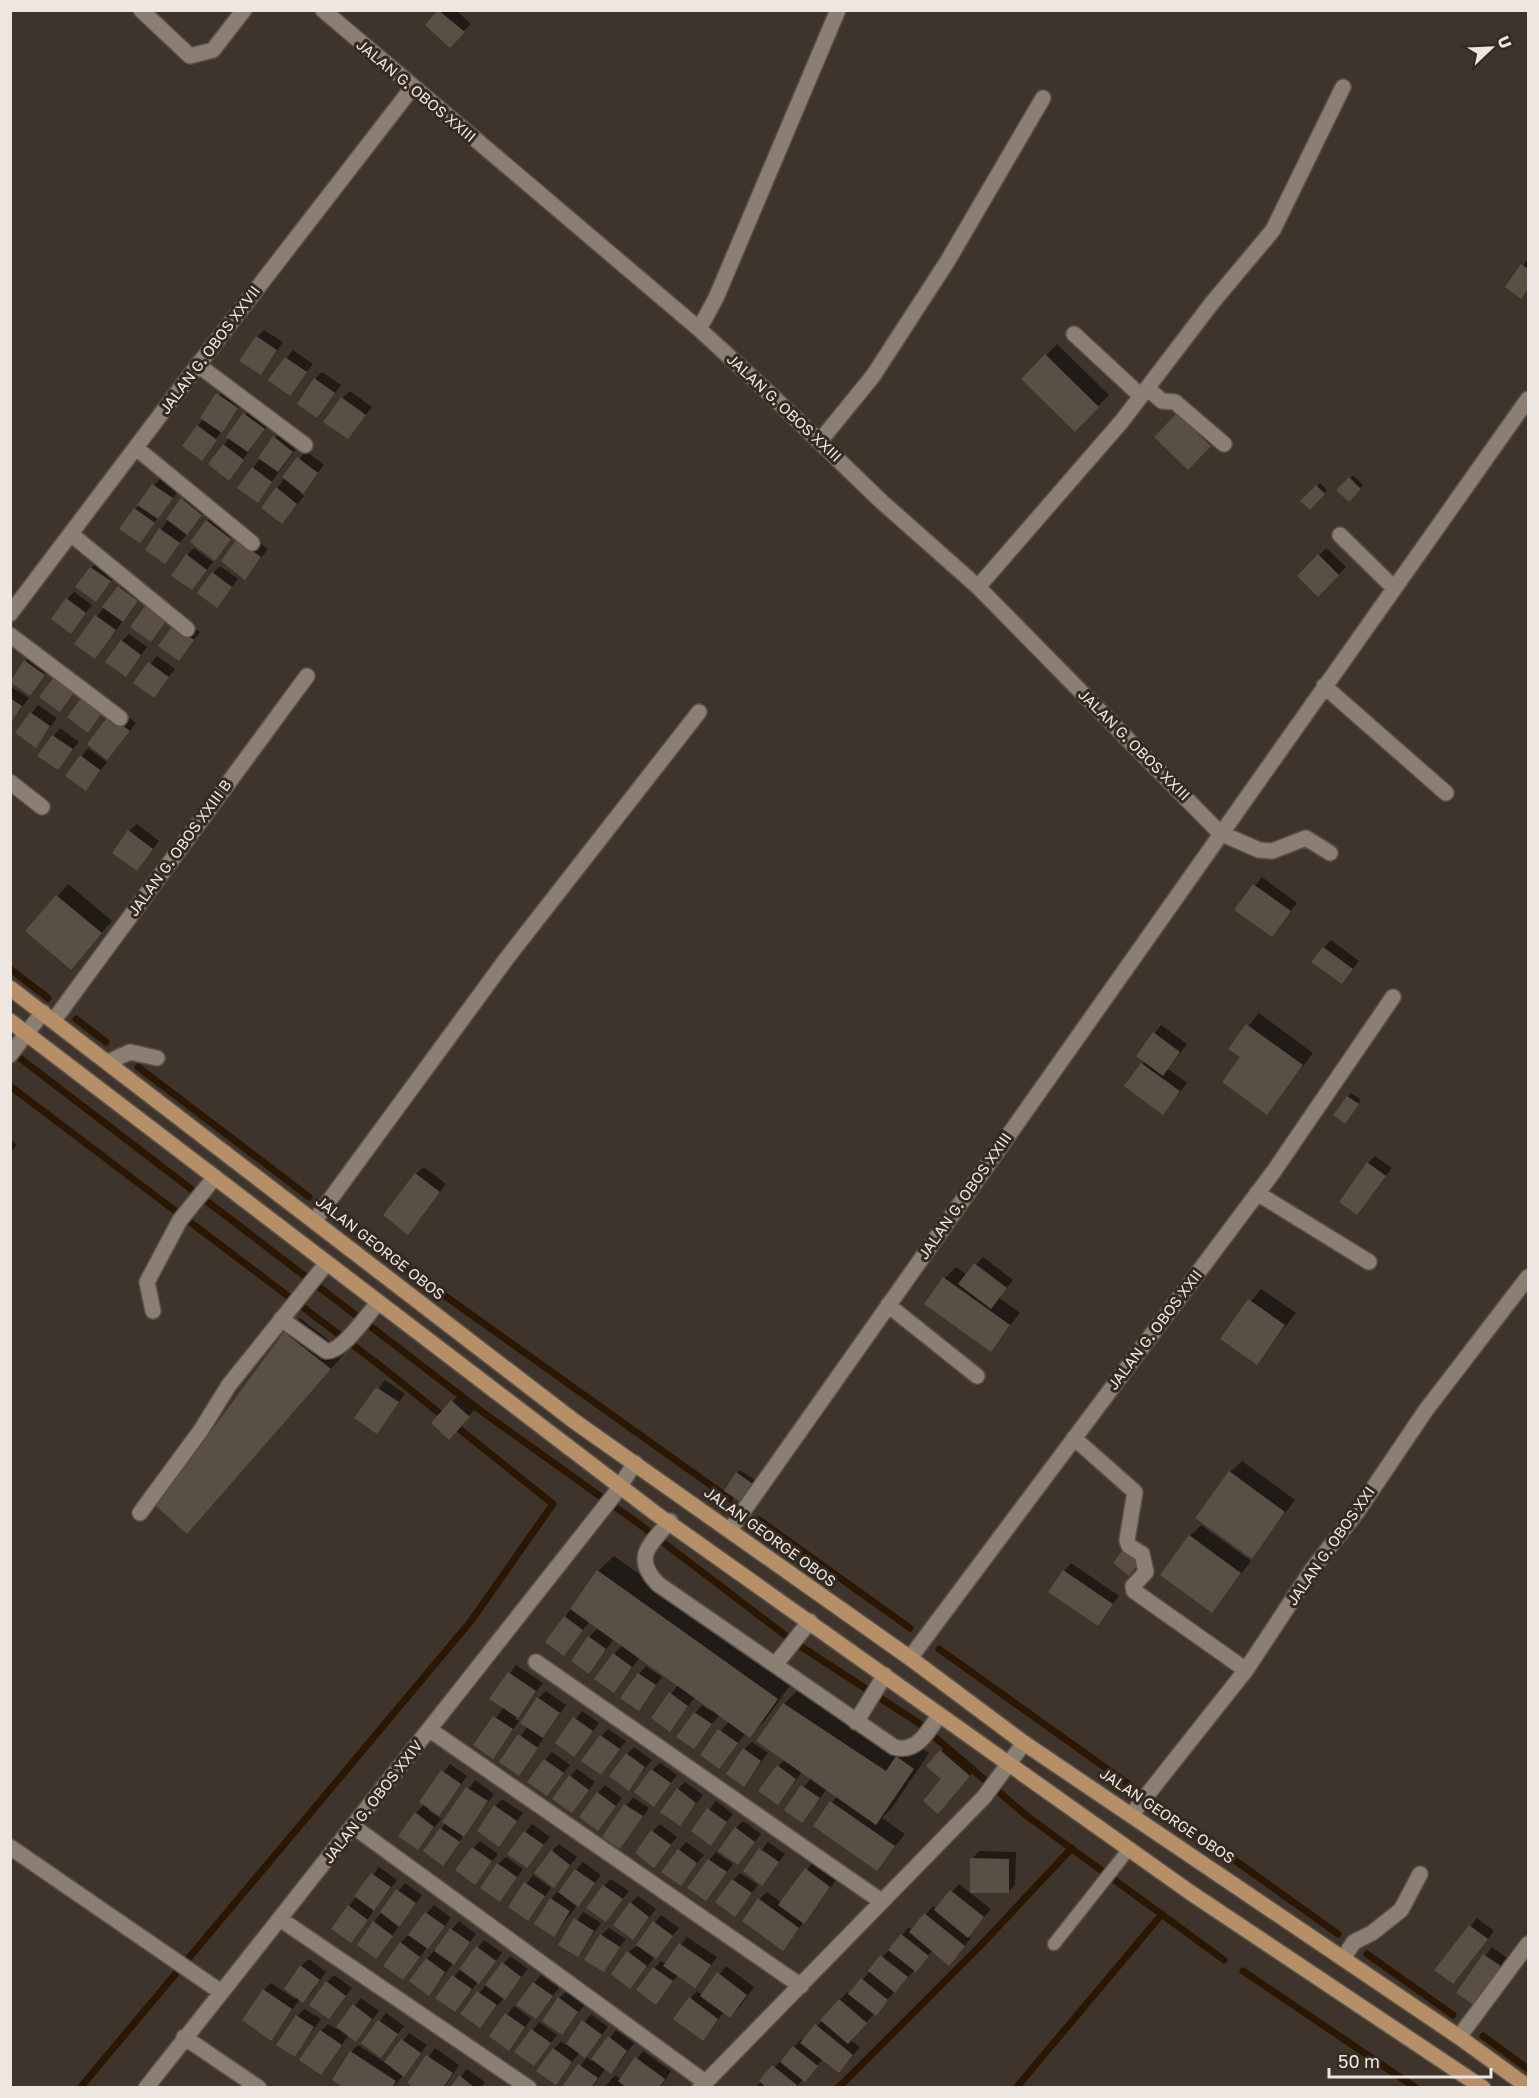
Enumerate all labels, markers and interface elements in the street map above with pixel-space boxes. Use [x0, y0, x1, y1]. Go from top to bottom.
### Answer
north arrow [1461, 18, 1521, 78]
text: U [1493, 33, 1516, 51]
street label: JALAN G. OBOS XXIII [353, 35, 480, 145]
street label: JALAN G. OBOS XXVII [155, 282, 263, 417]
street label: JALAN G. OBOS XXIII [724, 349, 846, 465]
street label: JALAN G. OBOS XXIII [1075, 685, 1194, 804]
street label: JALAN G. OBOS XXIII B [124, 776, 235, 919]
street label: JALAN G. OBOS XXIII [914, 1129, 1015, 1262]
street label: JALAN GEORGE OBOS [313, 1191, 449, 1303]
street label: JALAN G. OBOS XXII [1103, 1266, 1205, 1393]
street label: JALAN GEORGE OBOS [701, 1482, 840, 1590]
street label: JALAN G. OBOS XXI [1282, 1483, 1378, 1608]
street label: JALAN G. OBOS XXIV [319, 1736, 426, 1866]
street label: JALAN GEORGE OBOS [1097, 1763, 1238, 1867]
scale bar [1329, 2041, 1491, 2079]
text: 50 m [1338, 2050, 1380, 2072]

